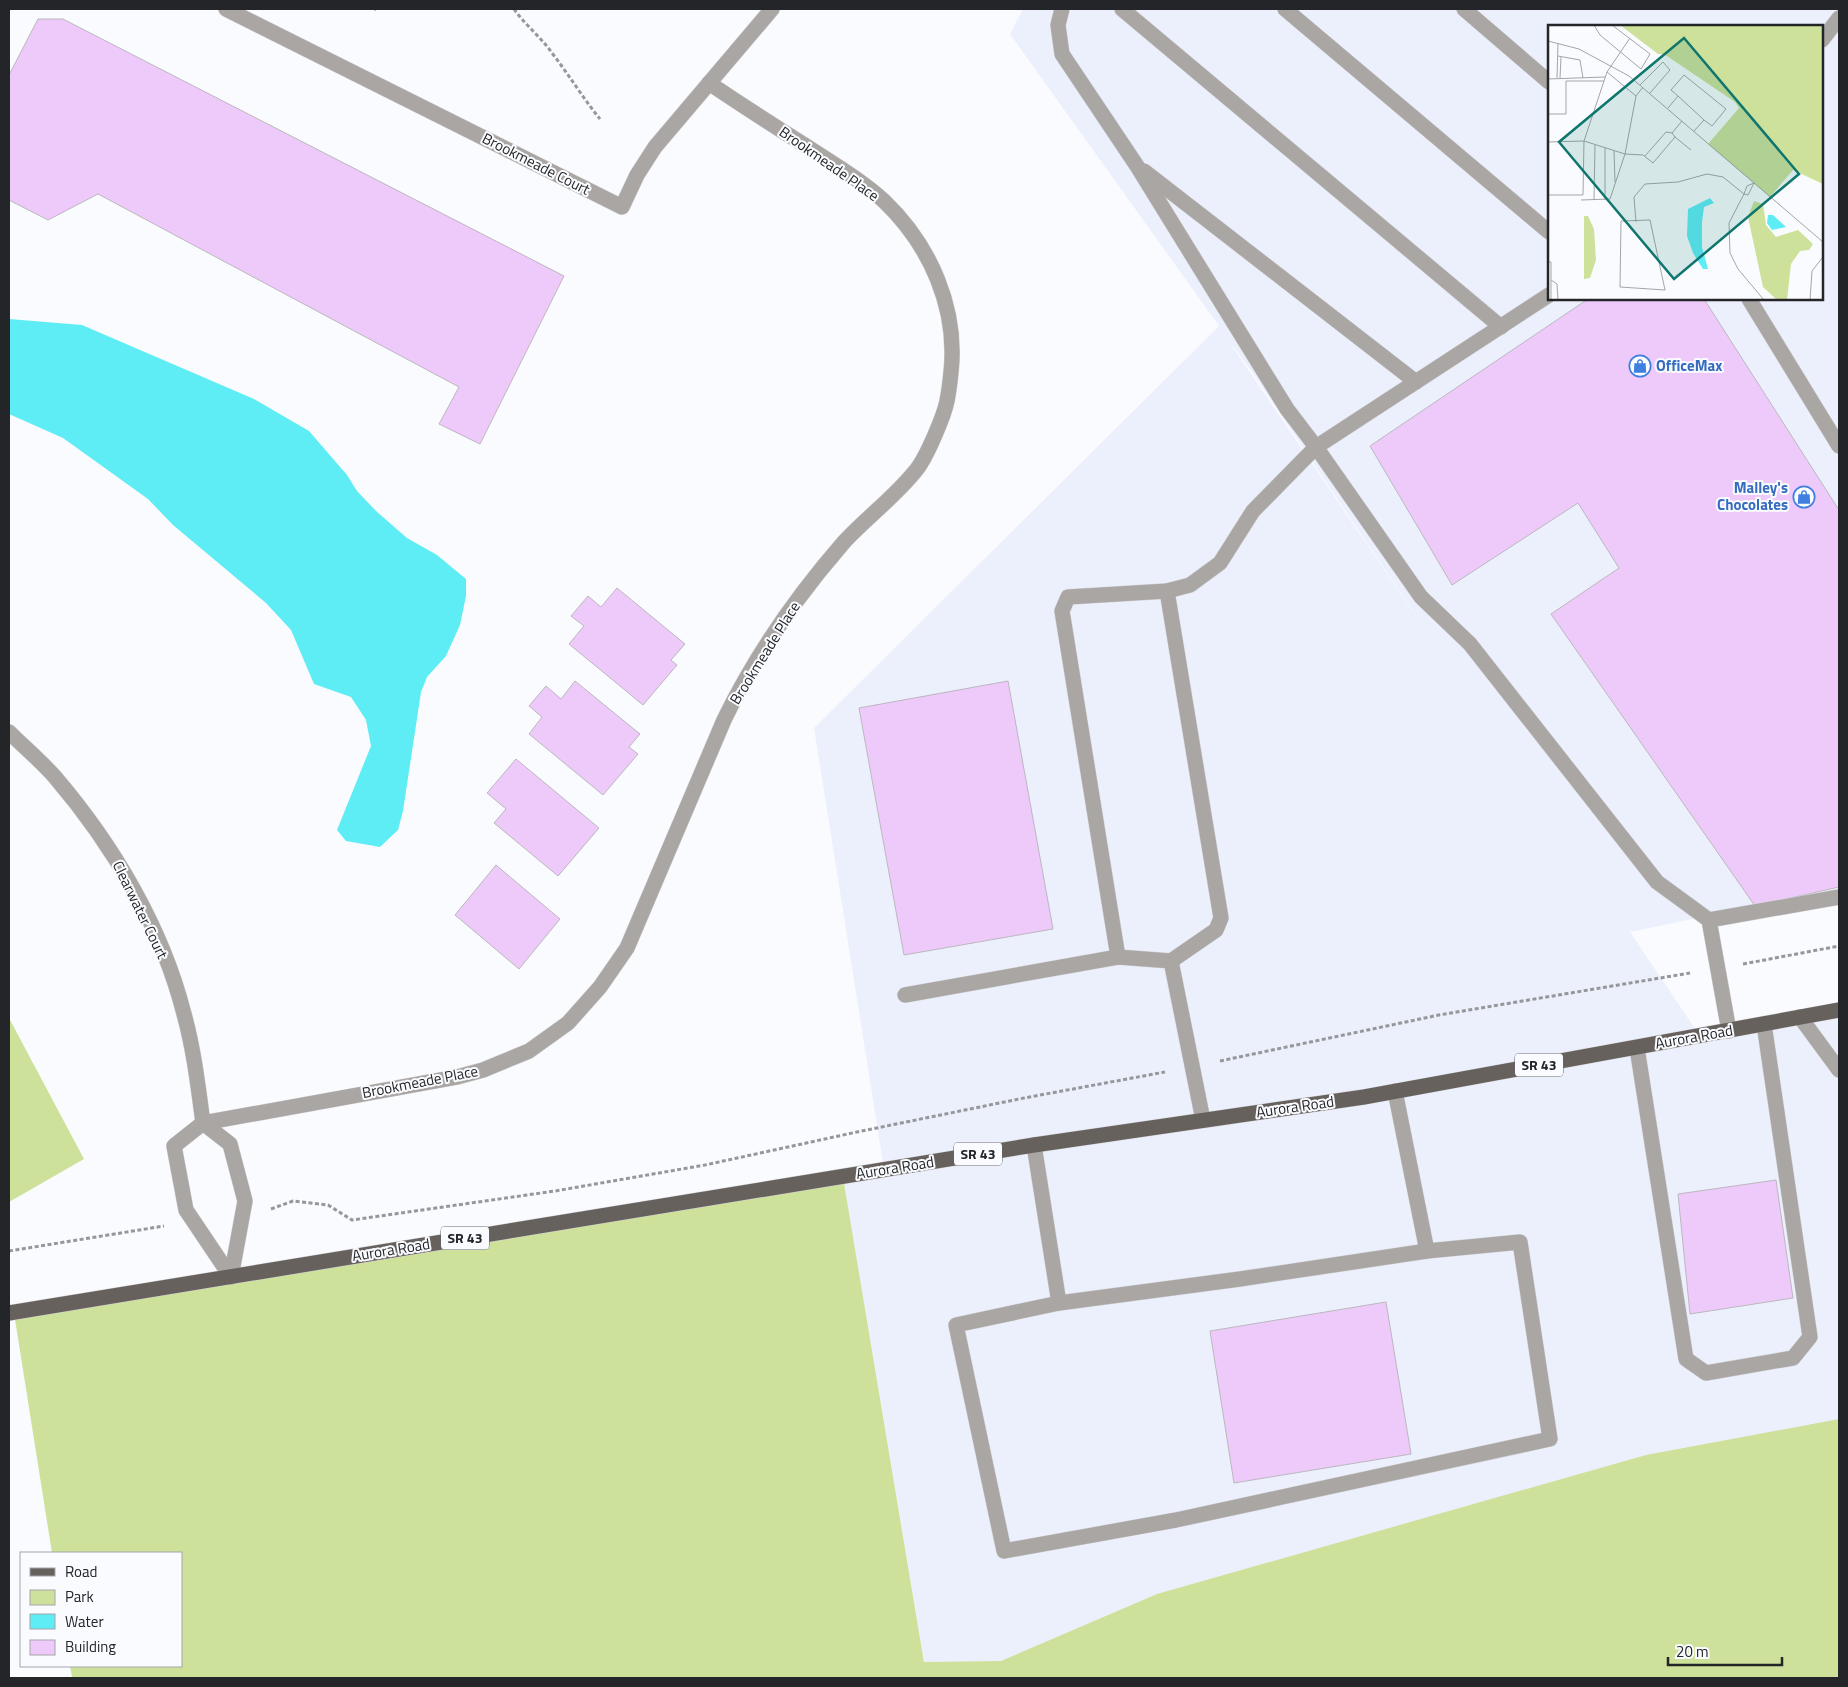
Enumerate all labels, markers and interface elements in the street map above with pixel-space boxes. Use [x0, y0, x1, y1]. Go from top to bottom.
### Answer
inset map [1548, 25, 1823, 300]
street label: Brookmeade Place [775, 120, 884, 207]
street label: Brookmeade Court [478, 126, 595, 201]
shop icon: OfficeMax [1628, 354, 1652, 378]
place label: OfficeMax [1656, 354, 1722, 377]
place label: Malley's Chocolates [1717, 476, 1788, 516]
shop icon: Malley's Chocolates [1792, 485, 1816, 509]
street label: Brookmeade Place [724, 597, 806, 709]
street label: Clearwater Court [107, 857, 174, 963]
street label: Aurora Road [1653, 1018, 1734, 1055]
road number: SR 43 [1515, 1054, 1563, 1076]
street label: Brookmeade Place [360, 1059, 480, 1104]
street label: Aurora Road [1255, 1090, 1335, 1123]
road number: SR 43 [954, 1142, 1002, 1166]
street label: Aurora Road [854, 1150, 935, 1185]
road number: SR 43 [441, 1226, 489, 1250]
street label: Aurora Road [350, 1232, 431, 1267]
legend [20, 1552, 182, 1667]
text: Road [65, 1560, 97, 1583]
text: Park [65, 1585, 94, 1608]
text: Water [65, 1610, 104, 1633]
scale bar [1668, 1634, 1782, 1666]
text: Building [65, 1635, 116, 1658]
text: 20 m [1676, 1640, 1709, 1663]

